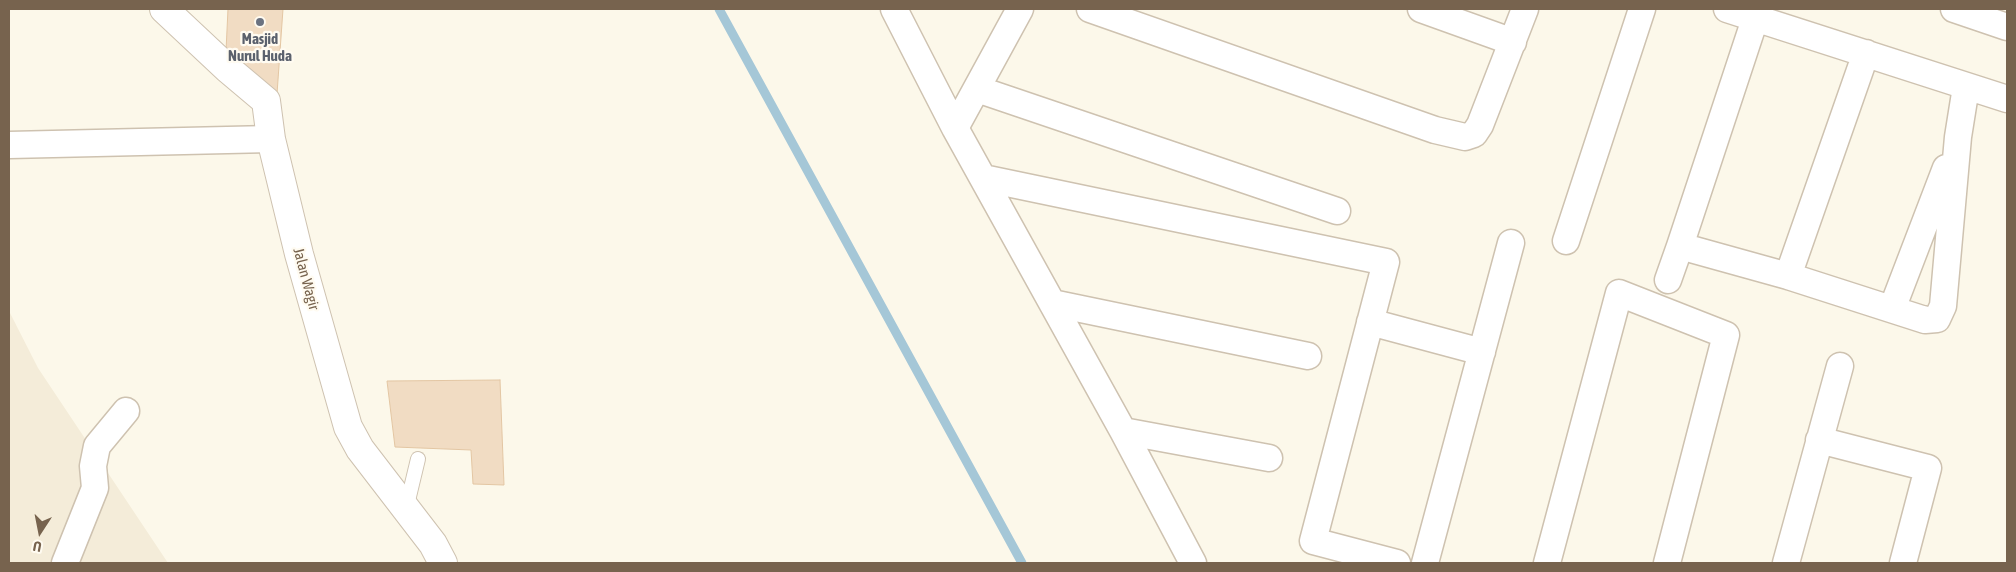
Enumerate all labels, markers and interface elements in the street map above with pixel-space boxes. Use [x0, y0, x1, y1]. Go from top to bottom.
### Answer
marker: Masjid Nurul Huda [254, 16, 266, 28]
place label: Masjid Nurul Huda [228, 30, 292, 65]
street label: Jalan Wagir [289, 246, 323, 312]
north arrow [15, 507, 65, 557]
text: U [32, 538, 43, 555]

